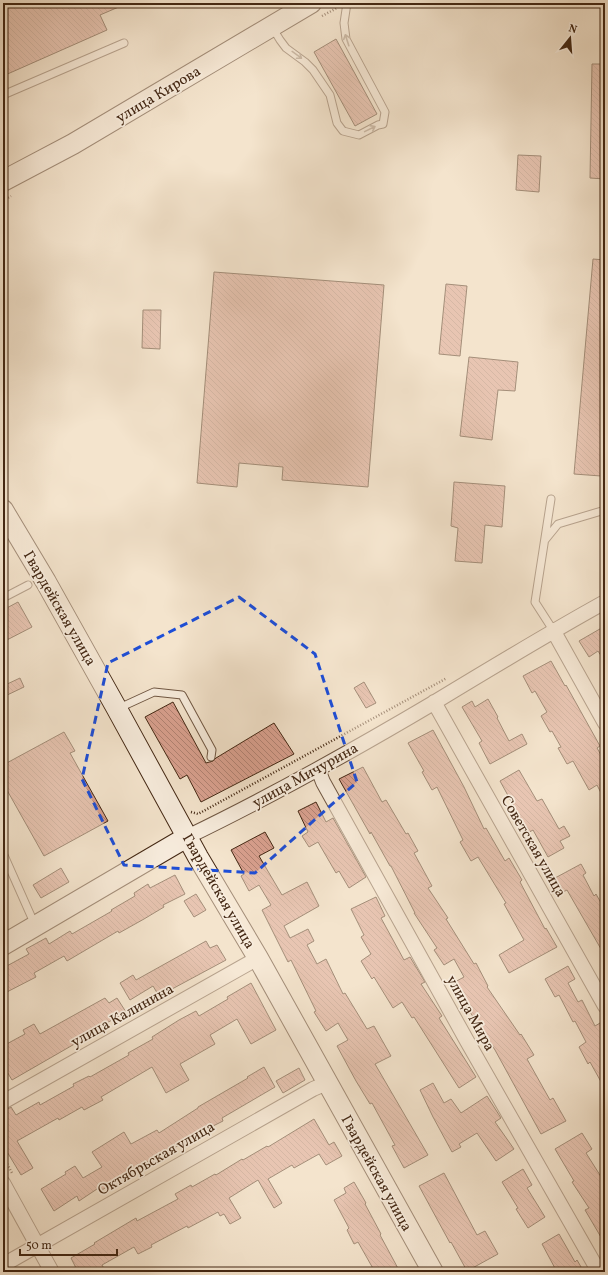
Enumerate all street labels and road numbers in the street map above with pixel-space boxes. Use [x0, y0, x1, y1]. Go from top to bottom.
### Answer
street label: улица Кирова [112, 62, 205, 129]
street label: Гвардейская улица [17, 547, 100, 670]
street label: улица Мичурина [249, 738, 363, 814]
street label: Советская улица [495, 792, 570, 901]
street label: Гвардейская улица [176, 830, 259, 953]
street label: улица Мира [440, 972, 499, 1056]
street label: улица Калинина [68, 979, 178, 1053]
street label: Гвардейская улица [335, 1112, 416, 1236]
street label: Октябрьская улица [94, 1117, 219, 1201]

